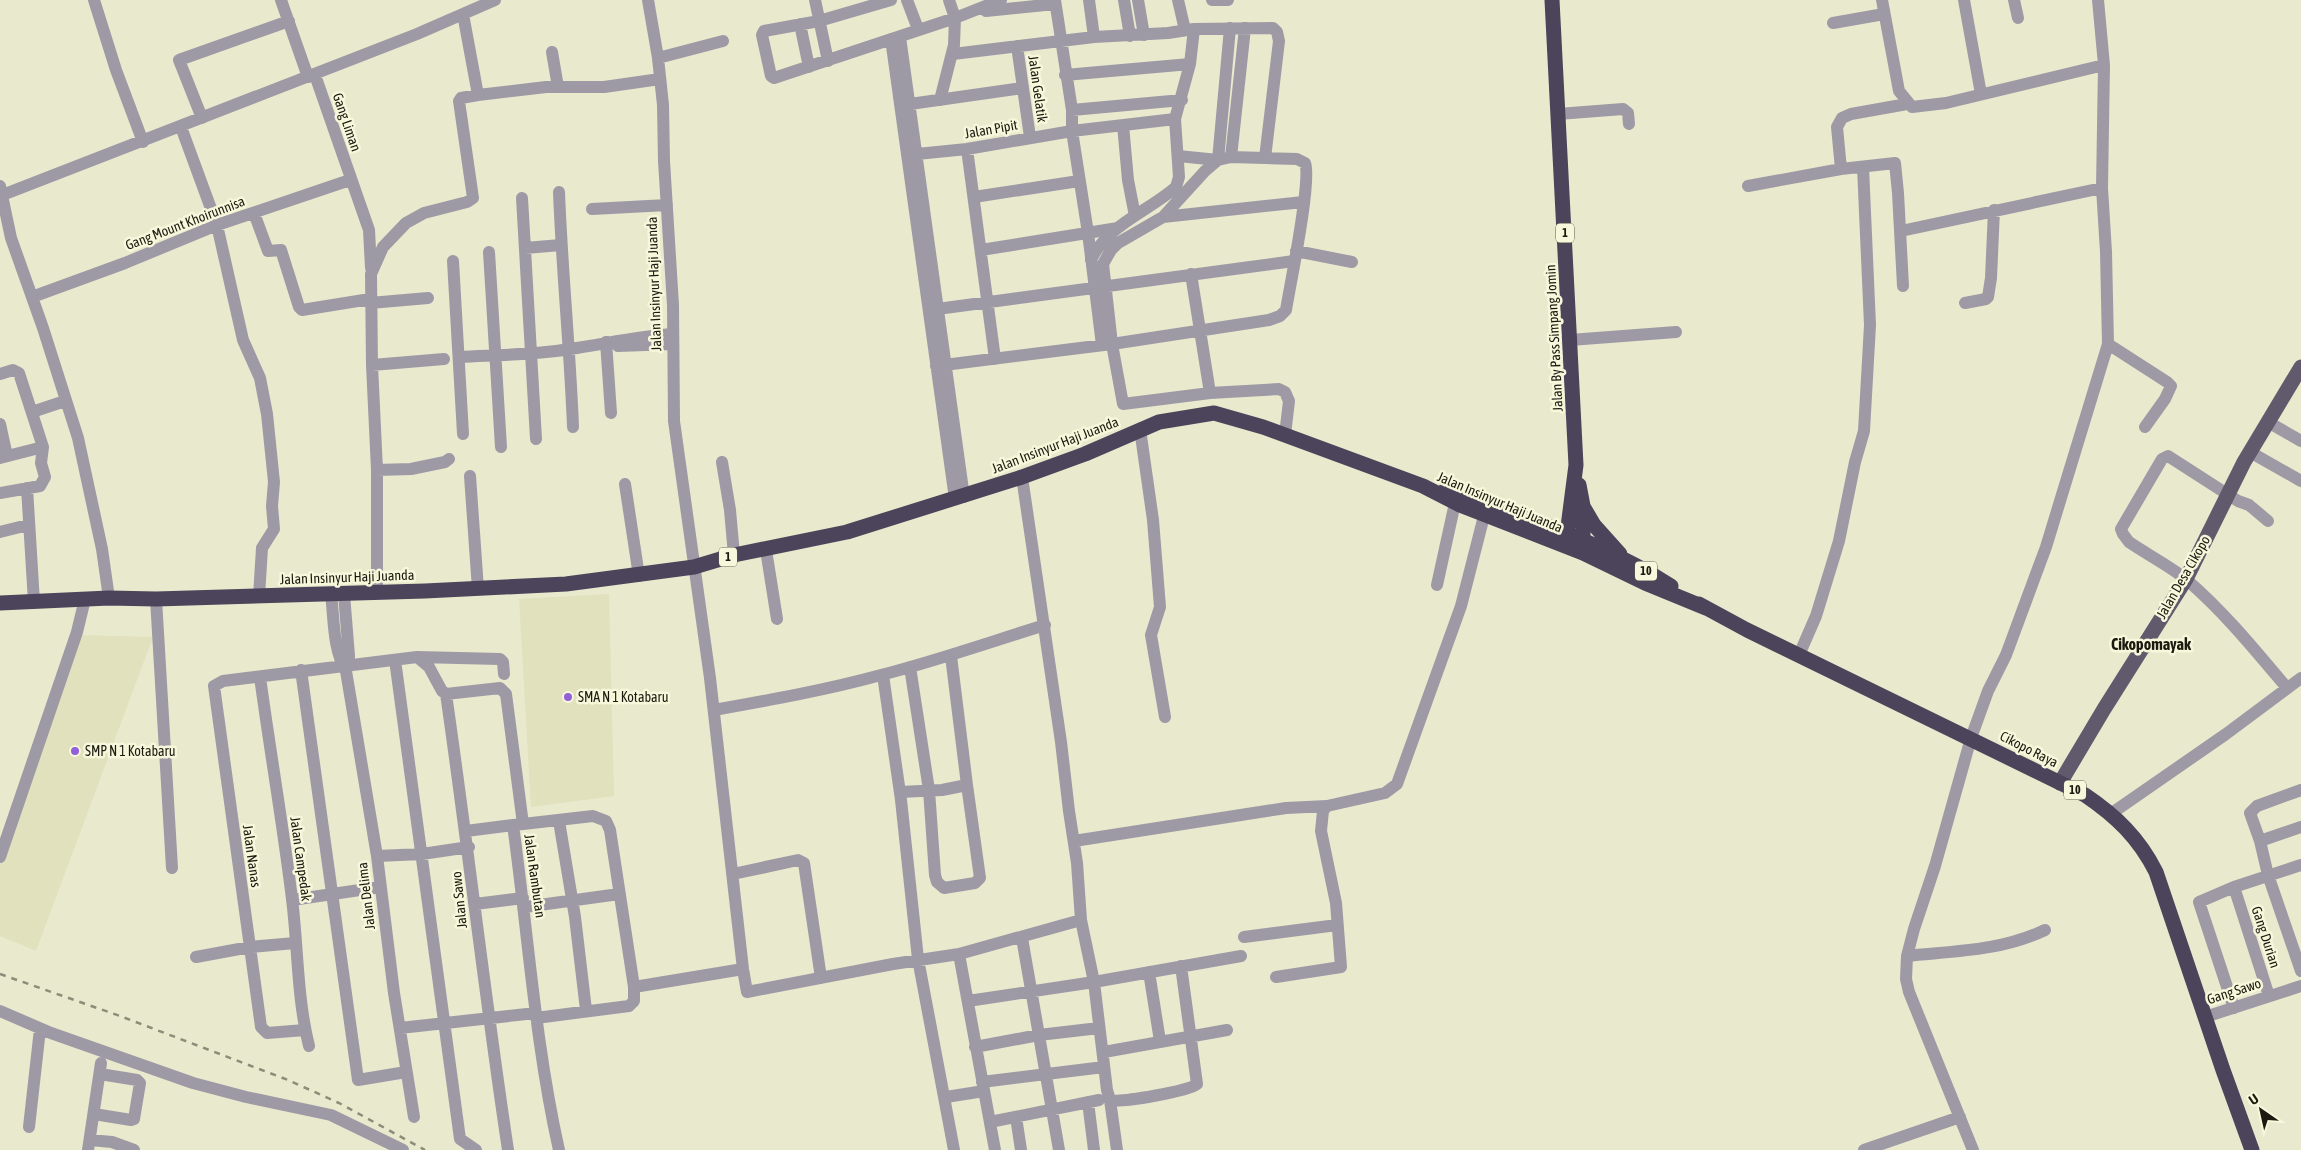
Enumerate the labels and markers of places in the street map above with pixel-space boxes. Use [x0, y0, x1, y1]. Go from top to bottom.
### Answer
place label: SMA N 1 Kotabaru [578, 689, 668, 705]
marker: SMA N 1 Kotabaru [562, 691, 574, 703]
place label: SMP N 1 Kotabaru [85, 743, 175, 759]
marker: SMP N 1 Kotabaru [69, 745, 81, 757]

